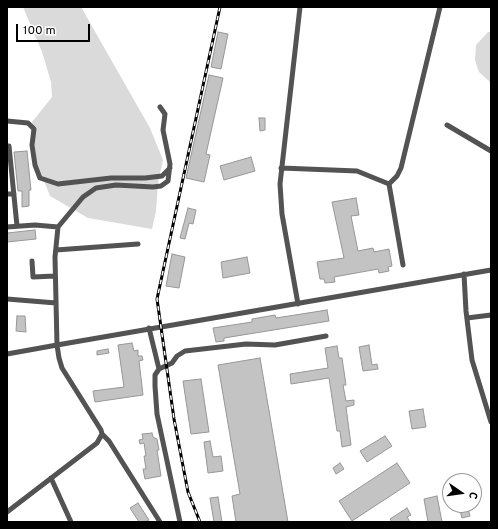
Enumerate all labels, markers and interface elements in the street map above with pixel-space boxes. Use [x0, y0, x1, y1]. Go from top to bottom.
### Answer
scale bar [18, 16, 92, 42]
text: 100 m [23, 23, 56, 39]
north arrow [442, 473, 482, 513]
text: С [465, 490, 480, 500]

